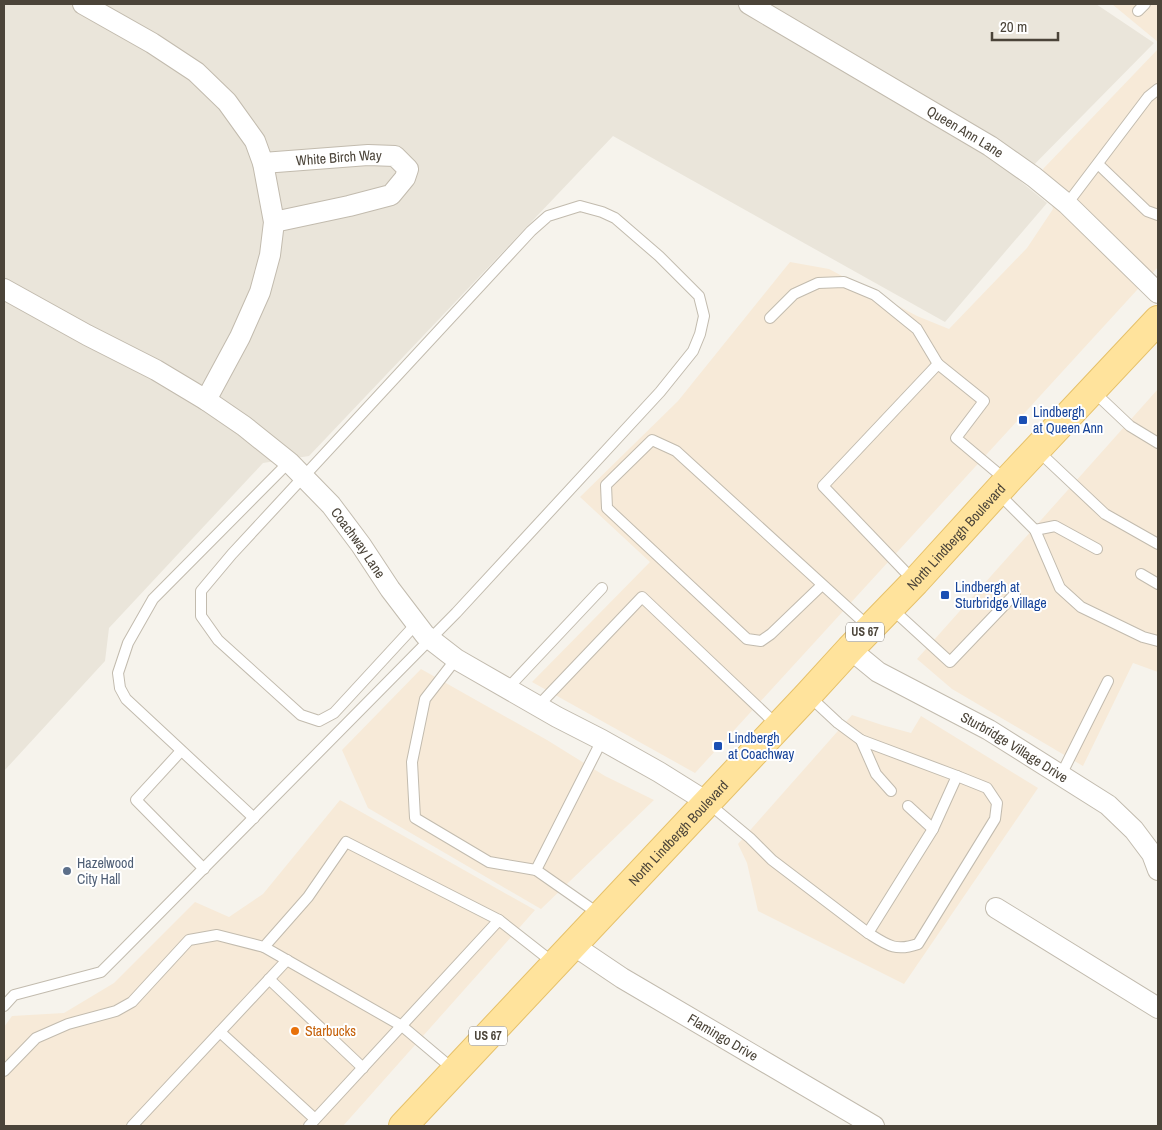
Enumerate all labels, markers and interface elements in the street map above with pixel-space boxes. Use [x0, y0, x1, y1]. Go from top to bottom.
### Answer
scale bar [992, 10, 1058, 42]
text: 20 m [1000, 16, 1027, 37]
street label: Queen Ann Lane [924, 102, 1007, 162]
street label: White Birch Way [295, 146, 382, 169]
place label: Lindbergh at Queen Ann [1033, 403, 1103, 437]
marker: Lindbergh at Queen Ann [1017, 414, 1029, 426]
street label: North Lindbergh Boulevard [903, 480, 1009, 594]
street label: Coachway Lane [327, 504, 389, 582]
place label: Lindbergh at Sturbridge Village [955, 578, 1047, 612]
marker: Lindbergh at Sturbridge Village [939, 589, 951, 601]
road number: US 67 [846, 622, 884, 642]
street label: Sturbridge Village Drive [958, 708, 1071, 787]
place label: Lindbergh at Coachway [728, 729, 795, 763]
marker: Lindbergh at Coachway [712, 740, 724, 752]
street label: North Lindbergh Boulevard [624, 777, 732, 890]
place label: Hazelwood City Hall [77, 854, 134, 888]
marker: Hazelwood City Hall [61, 865, 73, 877]
street label: Flamingo Drive [684, 1010, 761, 1065]
place label: Starbucks [305, 1022, 356, 1040]
marker: Starbucks [289, 1025, 301, 1037]
road number: US 67 [469, 1026, 507, 1046]

